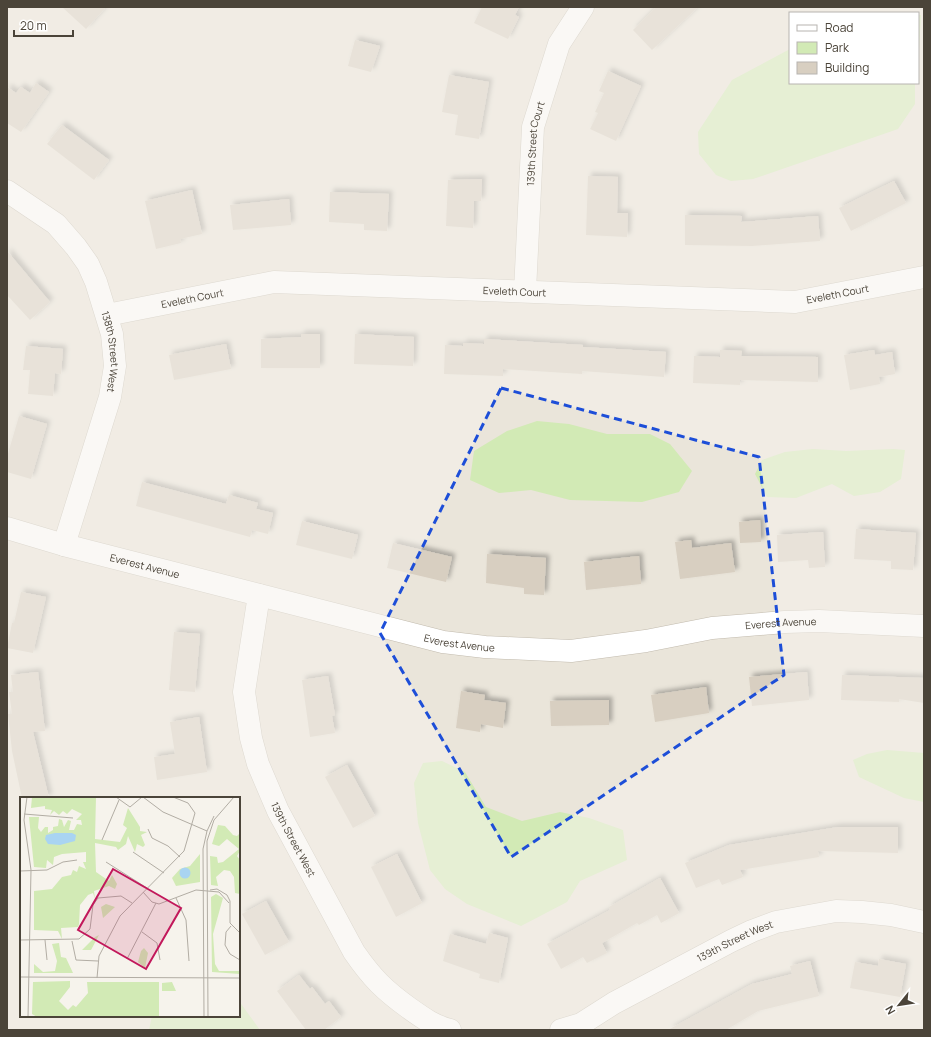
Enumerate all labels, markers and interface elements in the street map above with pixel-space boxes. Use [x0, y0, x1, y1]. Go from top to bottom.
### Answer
scale bar [14, 12, 73, 38]
legend [789, 12, 919, 84]
text: 20 m [20, 17, 47, 34]
text: Road [825, 19, 853, 36]
text: Park [825, 39, 850, 56]
text: Building [825, 59, 869, 76]
street label: 139th Street Court [523, 99, 548, 186]
street label: Eveleth Court [805, 281, 870, 307]
street label: Eveleth Court [483, 283, 546, 299]
street label: Eveleth Court [160, 285, 225, 311]
street label: 138th Street West [98, 309, 122, 393]
street label: Everest Avenue [109, 550, 181, 581]
street label: Everest Avenue [745, 614, 817, 632]
street label: Everest Avenue [422, 630, 495, 654]
inset map [20, 797, 240, 1017]
street label: 139th Street West [268, 800, 319, 879]
street label: 139th Street West [694, 917, 775, 965]
north arrow [879, 985, 919, 1025]
text: N [881, 1003, 898, 1017]

